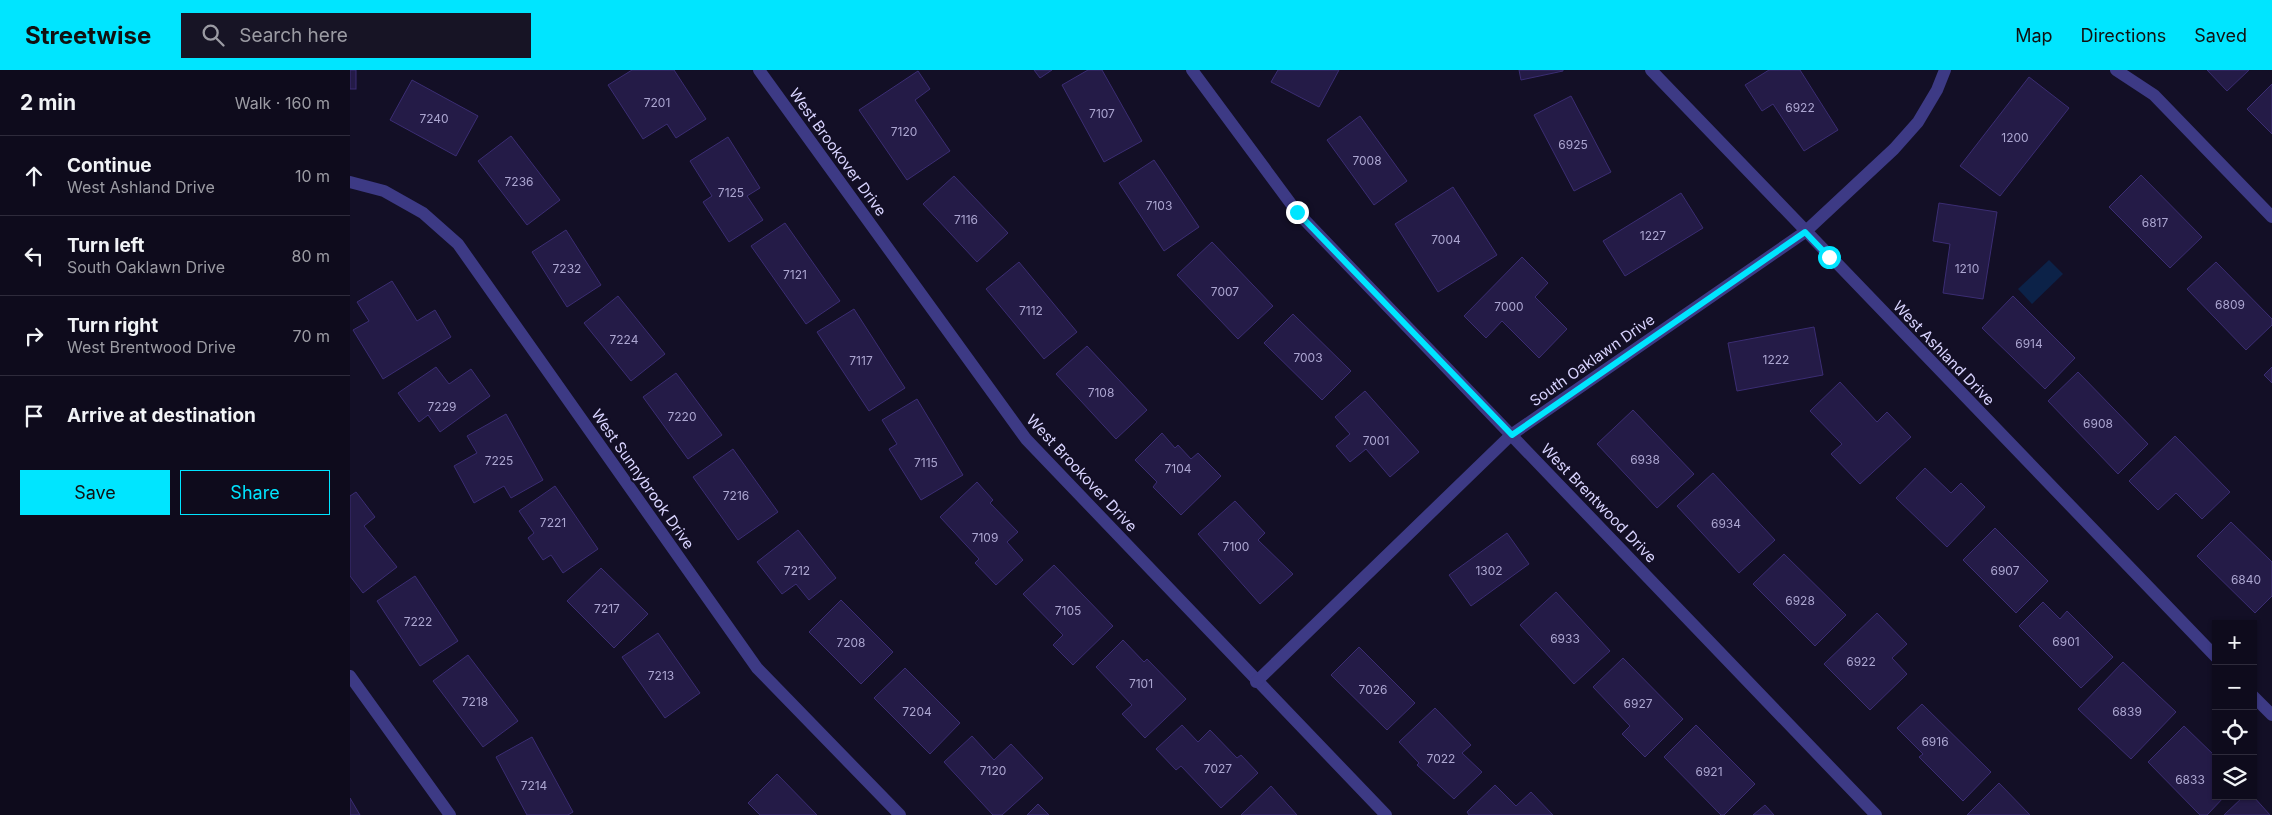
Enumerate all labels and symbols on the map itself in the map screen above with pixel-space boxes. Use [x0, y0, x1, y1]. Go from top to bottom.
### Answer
street label: West Brookover Drive [785, 84, 891, 220]
house number: 7201 [644, 95, 670, 110]
house number: 6922 [1785, 100, 1815, 115]
house number: 7107 [1089, 106, 1115, 121]
house number: 7240 [419, 111, 449, 126]
house number: 7120 [891, 124, 917, 139]
house number: 1200 [2001, 130, 2029, 145]
house number: 6925 [1558, 137, 1588, 152]
house number: 7008 [1352, 153, 1382, 168]
house number: 7236 [505, 174, 533, 189]
house number: 7125 [718, 185, 744, 200]
house number: 7103 [1146, 198, 1172, 213]
route end [1286, 201, 1309, 224]
house number: 7116 [954, 212, 978, 227]
house number: 6817 [2142, 215, 2168, 230]
house number: 1227 [1640, 228, 1666, 243]
house number: 7004 [1431, 232, 1461, 247]
route start [1818, 246, 1841, 269]
house number: 7232 [553, 261, 581, 276]
house number: 1210 [1955, 261, 1979, 276]
house number: 7121 [783, 267, 807, 282]
house number: 7007 [1211, 284, 1239, 299]
street label: West Ashland Drive [1889, 297, 1999, 409]
house number: 6809 [2215, 297, 2245, 312]
house number: 7000 [1494, 299, 1524, 314]
house number: 7112 [1019, 303, 1043, 318]
street label: South Oaklawn Drive [1526, 310, 1658, 410]
house number: 7224 [610, 332, 639, 347]
house number: 6914 [2015, 336, 2043, 351]
house number: 7003 [1293, 350, 1323, 365]
house number: 1222 [1763, 352, 1789, 367]
house number: 7117 [849, 353, 873, 368]
house number: 7108 [1088, 385, 1114, 400]
house number: 7229 [428, 399, 456, 414]
street label: West Sunnybrook Drive [587, 405, 699, 553]
house number: 7220 [668, 409, 697, 424]
street label: West Brookover Drive [1023, 410, 1141, 536]
house number: 6908 [2083, 416, 2113, 431]
house number: 7001 [1363, 433, 1389, 448]
street label: West Brentwood Drive [1537, 439, 1661, 567]
house number: 6938 [1630, 452, 1660, 467]
house number: 7225 [485, 453, 513, 468]
house number: 7115 [914, 455, 938, 470]
house number: 7104 [1165, 461, 1192, 476]
house number: 7216 [723, 488, 749, 503]
house number: 7221 [540, 515, 566, 530]
house number: 6934 [1711, 516, 1741, 531]
house number: 7109 [972, 530, 998, 545]
house number: 7100 [1223, 539, 1249, 554]
house number: 7212 [784, 563, 810, 578]
house number: 1302 [1475, 563, 1503, 578]
house number: 6907 [1990, 563, 2020, 578]
house number: 6840 [2231, 572, 2261, 587]
house number: 6928 [1785, 593, 1815, 608]
house number: 7217 [594, 601, 620, 616]
house number: 7105 [1055, 603, 1081, 618]
house number: 7222 [404, 614, 432, 629]
house number: 6933 [1550, 631, 1580, 646]
house number: 6901 [2052, 634, 2080, 649]
house number: 7208 [836, 635, 866, 650]
house number: 6922 [1846, 654, 1876, 669]
house number: 7213 [648, 668, 674, 683]
house number: 7101 [1129, 676, 1153, 691]
house number: 7026 [1359, 682, 1387, 697]
house number: 7218 [462, 694, 488, 709]
house number: 6927 [1624, 696, 1653, 711]
house number: 7204 [902, 704, 932, 719]
house number: 6839 [2112, 704, 2142, 719]
house number: 6916 [1921, 734, 1949, 749]
house number: 7022 [1427, 751, 1455, 766]
house number: 7027 [1204, 761, 1232, 776]
house number: 7120 [980, 763, 1006, 778]
house number: 6921 [1695, 764, 1723, 779]
house number: 6833 [2175, 772, 2205, 787]
house number: 7214 [521, 778, 548, 793]

